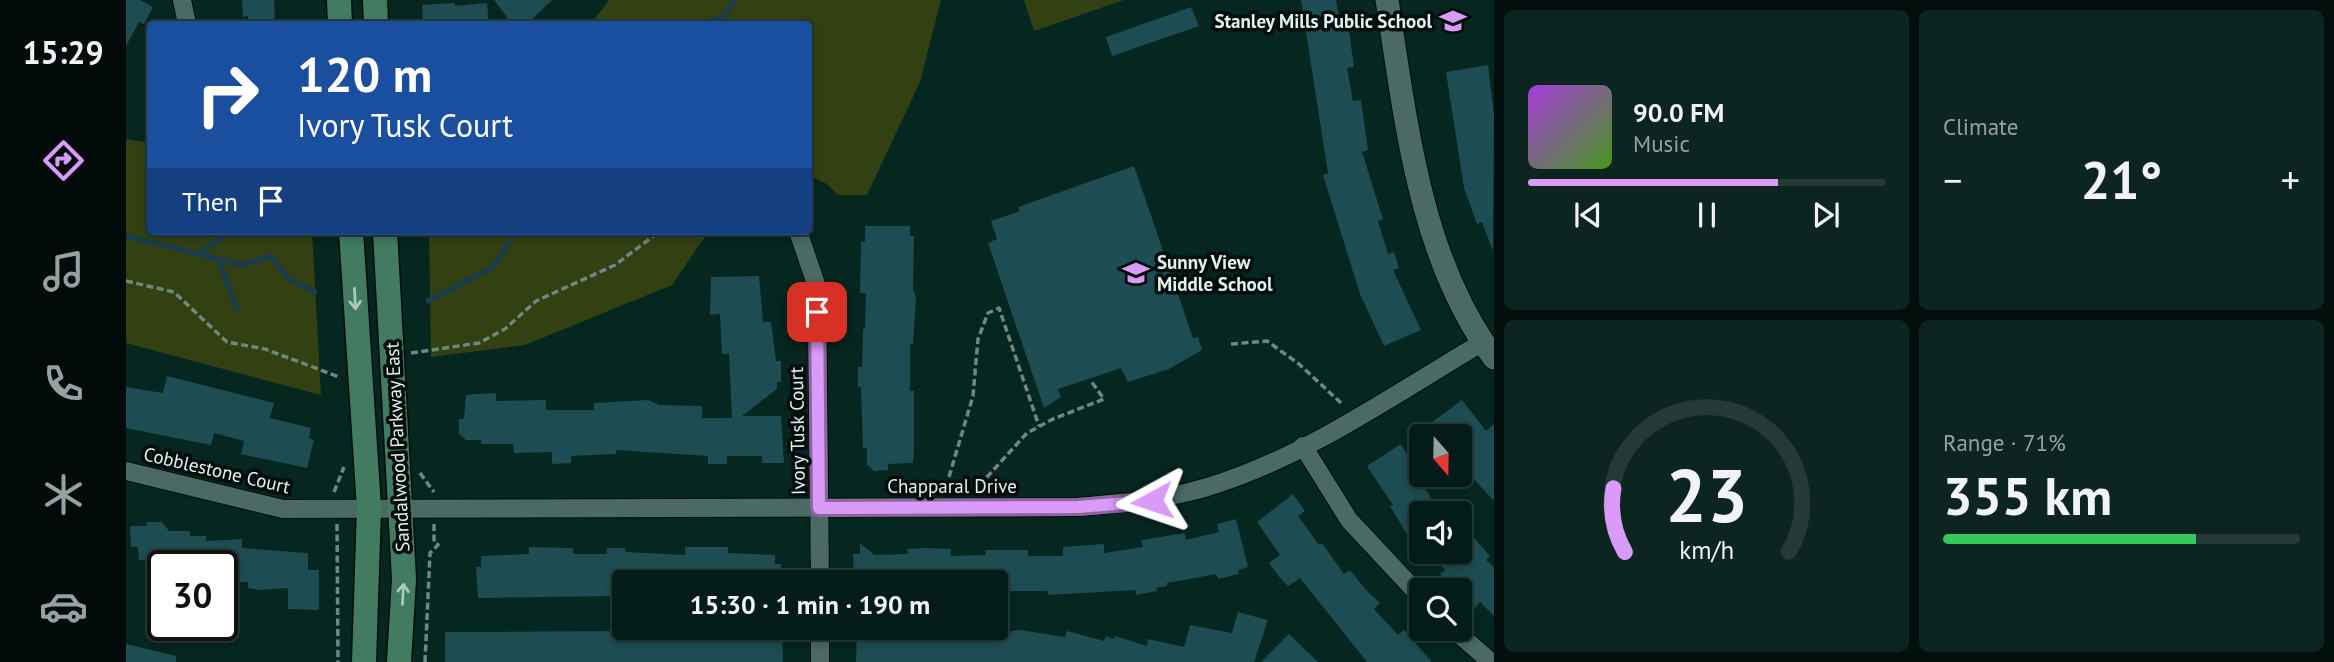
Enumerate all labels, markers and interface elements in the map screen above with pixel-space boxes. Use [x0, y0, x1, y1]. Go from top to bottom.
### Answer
school or university icon: Stanley Mills Public School [1438, 6, 1468, 36]
place label: Stanley Mills Public School [1214, 9, 1432, 33]
text: 15:29 [22, 31, 104, 73]
text: 120 m [297, 42, 432, 106]
icon: right [182, 49, 273, 140]
text: 90.0 FM [1633, 96, 1724, 129]
text: Ivory Tusk Court [297, 104, 513, 146]
text: Climate [1943, 112, 2018, 141]
text: Music [1633, 129, 1690, 158]
icon: directions [39, 136, 88, 185]
text: 21° [2081, 146, 2162, 213]
text: − [1943, 155, 1962, 204]
text: + [2281, 155, 2300, 204]
icon: arrive [252, 182, 290, 220]
text: Then [182, 185, 238, 218]
icon: previous [1569, 196, 1607, 234]
icon: pause [1688, 196, 1726, 234]
icon: next [1807, 196, 1845, 234]
icon: music [39, 247, 88, 296]
place label: Sunny View Middle School [1157, 250, 1273, 296]
school or university icon: Sunny View Middle School [1121, 258, 1151, 288]
pin [787, 282, 847, 342]
one-way arrow [349, 287, 362, 310]
icon: arrive [798, 293, 836, 331]
street label: Sandalwood Parkway East [379, 341, 414, 553]
icon: phone [39, 359, 88, 408]
street label: Ivory Tusk Court [784, 366, 810, 495]
north arrow [1409, 424, 1472, 486]
map controls [1409, 424, 1472, 641]
text: Range · 71% [1943, 428, 2066, 457]
street label: Cobblestone Court [141, 441, 293, 499]
text: 23 [1665, 448, 1748, 542]
text: 355 km [1943, 462, 2112, 529]
position arrow [1115, 464, 1189, 538]
icon: climate [39, 470, 88, 519]
street label: Chapparal Drive [887, 474, 1017, 498]
button: sound [1409, 501, 1472, 564]
text: km/h [1679, 534, 1734, 566]
speed limit sign: 30 [147, 550, 238, 641]
button: search [1409, 578, 1472, 641]
icon: car [39, 582, 88, 631]
one-way arrow [397, 583, 410, 606]
text: 15:30 · 1 min · 190 m [690, 588, 930, 621]

